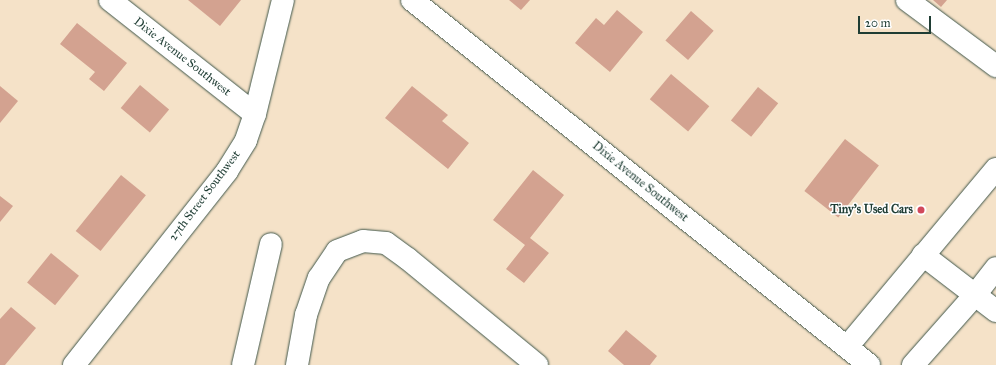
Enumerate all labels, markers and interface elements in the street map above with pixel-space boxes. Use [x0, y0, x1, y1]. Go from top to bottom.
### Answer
scale bar [860, 8, 933, 34]
street label: Dixie Avenue Southwest [131, 15, 233, 99]
text: 20 m [865, 16, 891, 30]
street label: Dixie Avenue Southwest [589, 139, 691, 225]
street label: 27th Street Southwest [166, 148, 244, 244]
place label: Tiny's Used Cars [830, 203, 913, 217]
marker: Tiny's Used Cars [916, 205, 926, 215]

